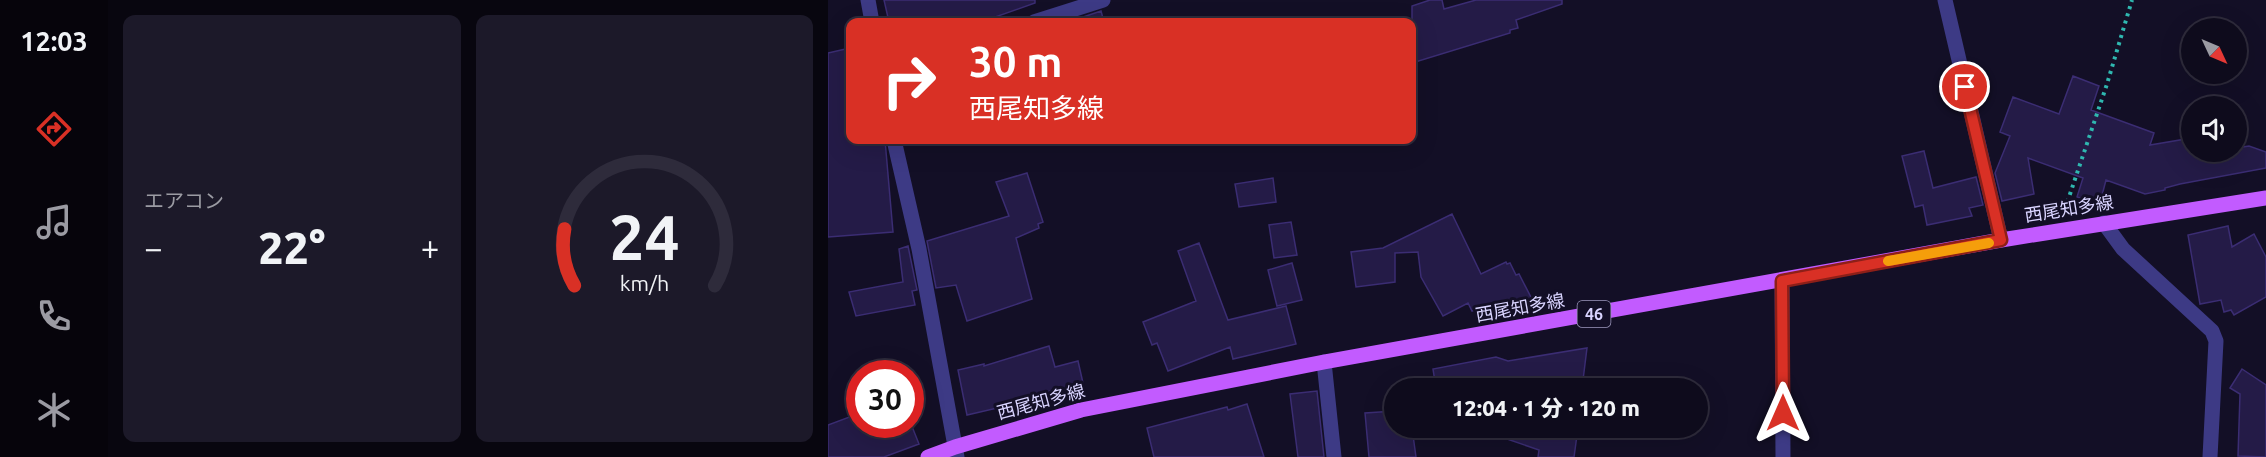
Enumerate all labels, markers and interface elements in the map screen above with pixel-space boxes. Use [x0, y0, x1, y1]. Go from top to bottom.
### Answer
north arrow [2181, 18, 2247, 84]
map controls [2181, 18, 2247, 162]
text: 12:03 [20, 26, 88, 56]
text: 30 m [969, 38, 1063, 85]
icon: right [870, 42, 948, 120]
pin [1939, 61, 1990, 112]
icon: arrive [1948, 70, 1981, 103]
text: 西尾知多線 [969, 93, 1104, 123]
button: sound [2181, 96, 2247, 162]
icon: directions [33, 108, 75, 150]
text: エアコン [144, 189, 224, 212]
street label: 西尾知多線 [2023, 191, 2115, 225]
icon: music [33, 201, 75, 243]
text: 24 [609, 202, 679, 272]
text: 22° [258, 222, 325, 273]
text: − [144, 229, 163, 266]
text: + [421, 229, 439, 266]
text: km/h [619, 271, 669, 295]
street label: 西尾知多線 [1474, 289, 1566, 325]
icon: phone [33, 295, 75, 337]
road number: 46 [1578, 301, 1611, 327]
speed limit sign: 30 [846, 360, 924, 438]
street label: 西尾知多線 [995, 380, 1087, 422]
position arrow [1751, 381, 1815, 445]
icon: climate [33, 389, 75, 431]
text: 12:04 · 1 分 · 120 m [1452, 395, 1640, 420]

